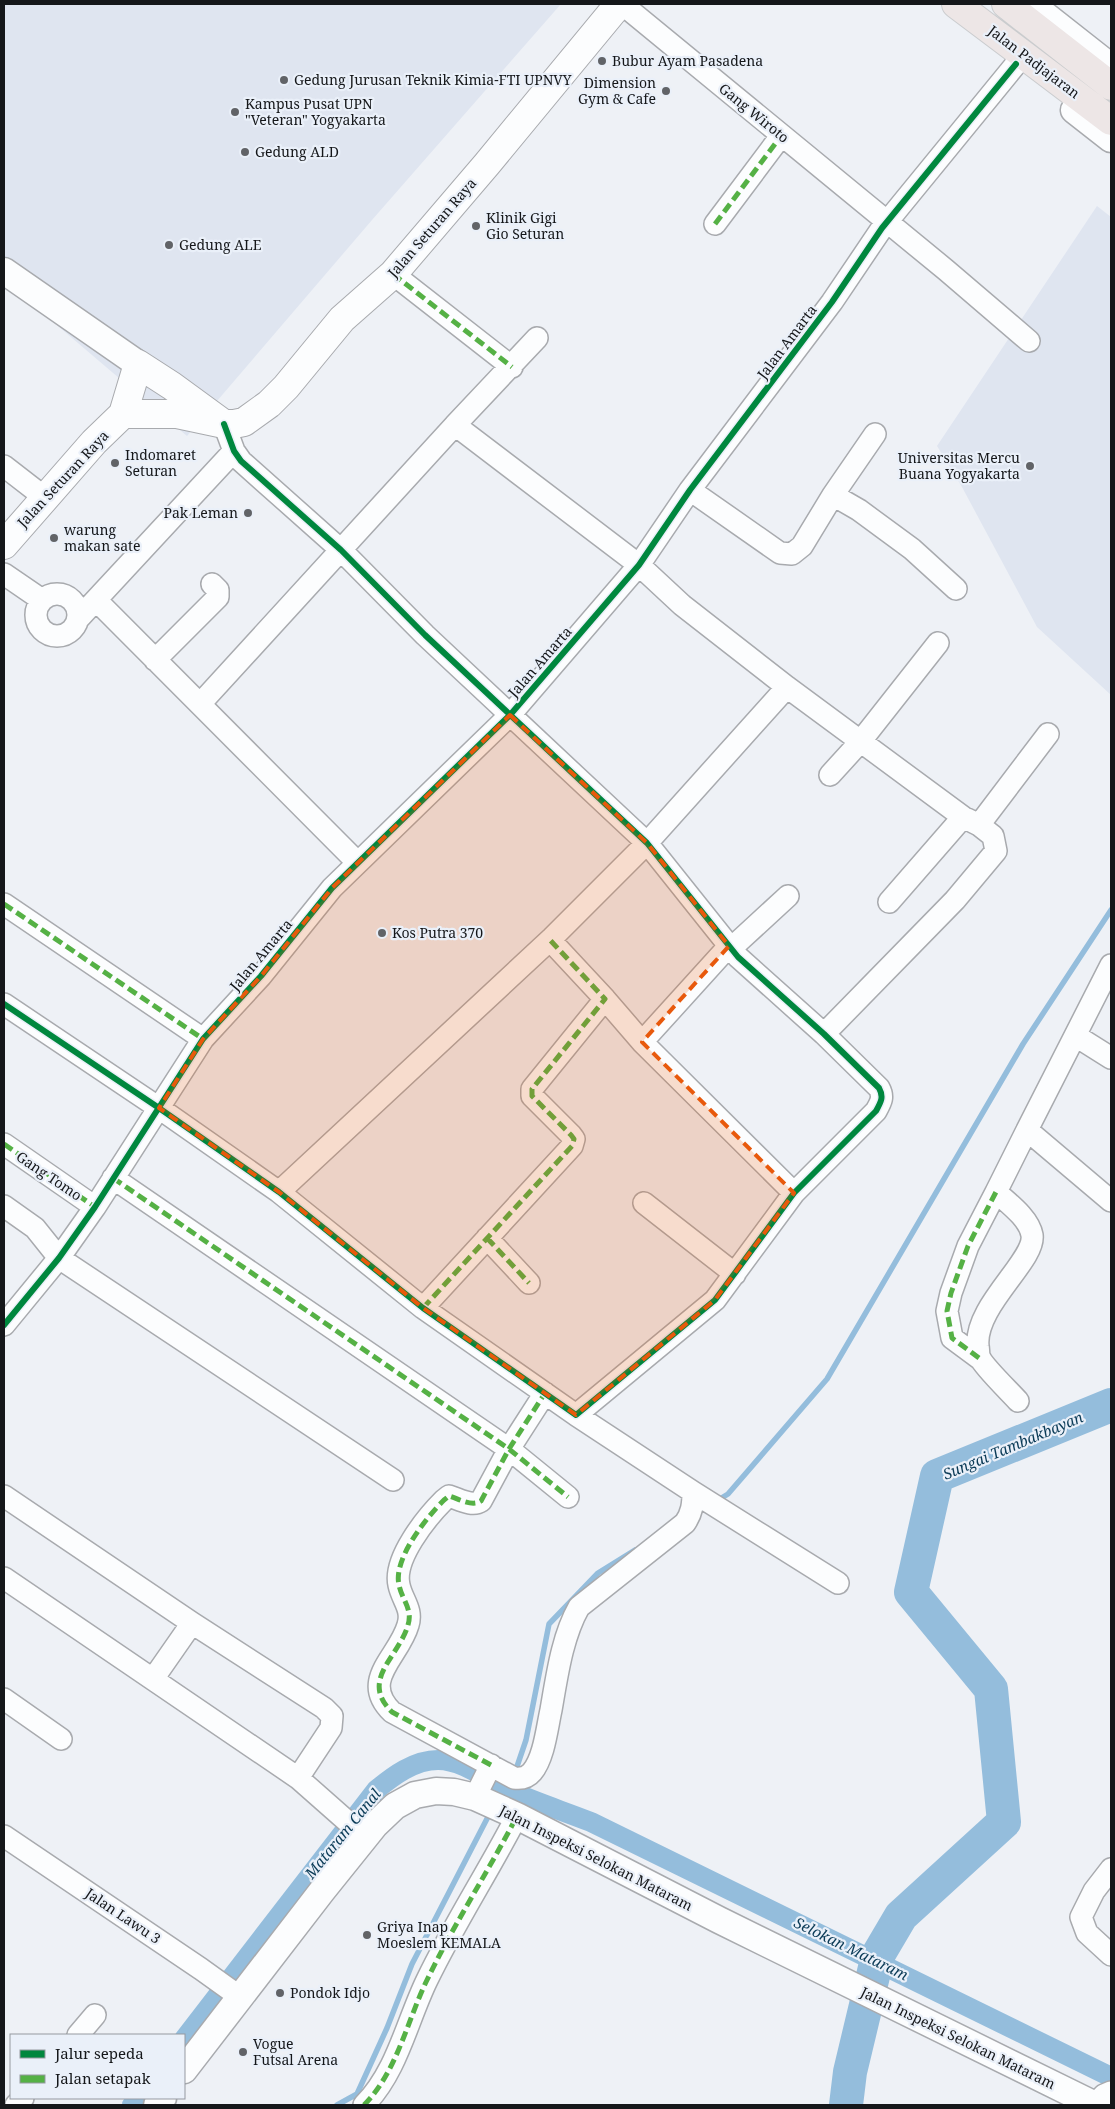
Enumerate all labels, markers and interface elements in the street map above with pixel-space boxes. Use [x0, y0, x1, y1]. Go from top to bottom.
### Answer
street label: Jalan Padjajaran [984, 20, 1084, 102]
place label: Bubur Ayam Pasadena [612, 51, 763, 70]
marker: Bubur Ayam Pasadena [596, 55, 608, 67]
place label: Gedung Jurusan Teknik Kimia-FTI UPNVY [294, 70, 572, 89]
place label: Dimension Gym & Cafe [578, 73, 656, 108]
marker: Gedung Jurusan Teknik Kimia-FTI UPNVY [278, 74, 290, 86]
street label: Gang Wiroto [715, 79, 793, 147]
marker: Dimension Gym & Cafe [660, 85, 672, 97]
place label: Kampus Pusat UPN "Veteran" Yogyakarta [245, 94, 386, 129]
marker: Kampus Pusat UPN "Veteran" Yogyakarta [229, 106, 241, 118]
place label: Gedung ALD [255, 142, 339, 161]
marker: Gedung ALD [239, 146, 251, 158]
street label: Jalan Seturan Raya [382, 174, 480, 282]
place label: Klinik Gigi Gio Seturan [486, 208, 564, 243]
marker: Klinik Gigi Gio Seturan [470, 220, 482, 232]
place label: Gedung ALE [179, 235, 262, 254]
marker: Gedung ALE [163, 239, 175, 251]
street label: Jalan Amarta [752, 301, 821, 383]
street label: Jalan Seturan Raya [12, 426, 113, 532]
place label: Indomaret Seturan [125, 445, 196, 480]
place label: Universitas Mercu Buana Yogyakarta [898, 448, 1020, 483]
marker: Indomaret Seturan [109, 457, 121, 469]
marker: Universitas Mercu Buana Yogyakarta [1024, 460, 1036, 472]
place label: Pak Leman [163, 503, 238, 522]
marker: Pak Leman [242, 507, 254, 519]
place label: warung makan sate [64, 520, 140, 555]
marker: warung makan sate [48, 532, 60, 544]
street label: Jalan Amarta [503, 622, 576, 702]
street label: Jalan Amarta [224, 915, 296, 995]
place label: Kos Putra 370 [392, 923, 483, 942]
marker: Kos Putra 370 [376, 927, 388, 939]
street label: Gang Tomo [13, 1147, 86, 1205]
water label: Sungai Tambakbayan [939, 1406, 1086, 1484]
water label: Mataram Canal [299, 1784, 385, 1883]
street label: Jalan Inspeksi Selokan Mataram [495, 1800, 696, 1915]
street label: Jalan Lawu 3 [81, 1883, 165, 1948]
water label: Selokan Mataram [791, 1912, 912, 1985]
place label: Griya Inap Moeslem KEMALA [377, 1917, 501, 1952]
marker: Griya Inap Moeslem KEMALA [361, 1929, 373, 1941]
street label: Jalan Inspeksi Selokan Mataram [857, 1982, 1059, 2093]
place label: Pondok Idjo [290, 1983, 370, 2002]
marker: Pondok Idjo [274, 1987, 286, 1999]
legend [10, 2034, 185, 2099]
place label: Vogue Futsal Arena [253, 2034, 338, 2069]
text: Jalur sepeda [54, 2043, 144, 2063]
marker: Vogue Futsal Arena [237, 2046, 249, 2058]
text: Jalan setapak [54, 2068, 151, 2088]

